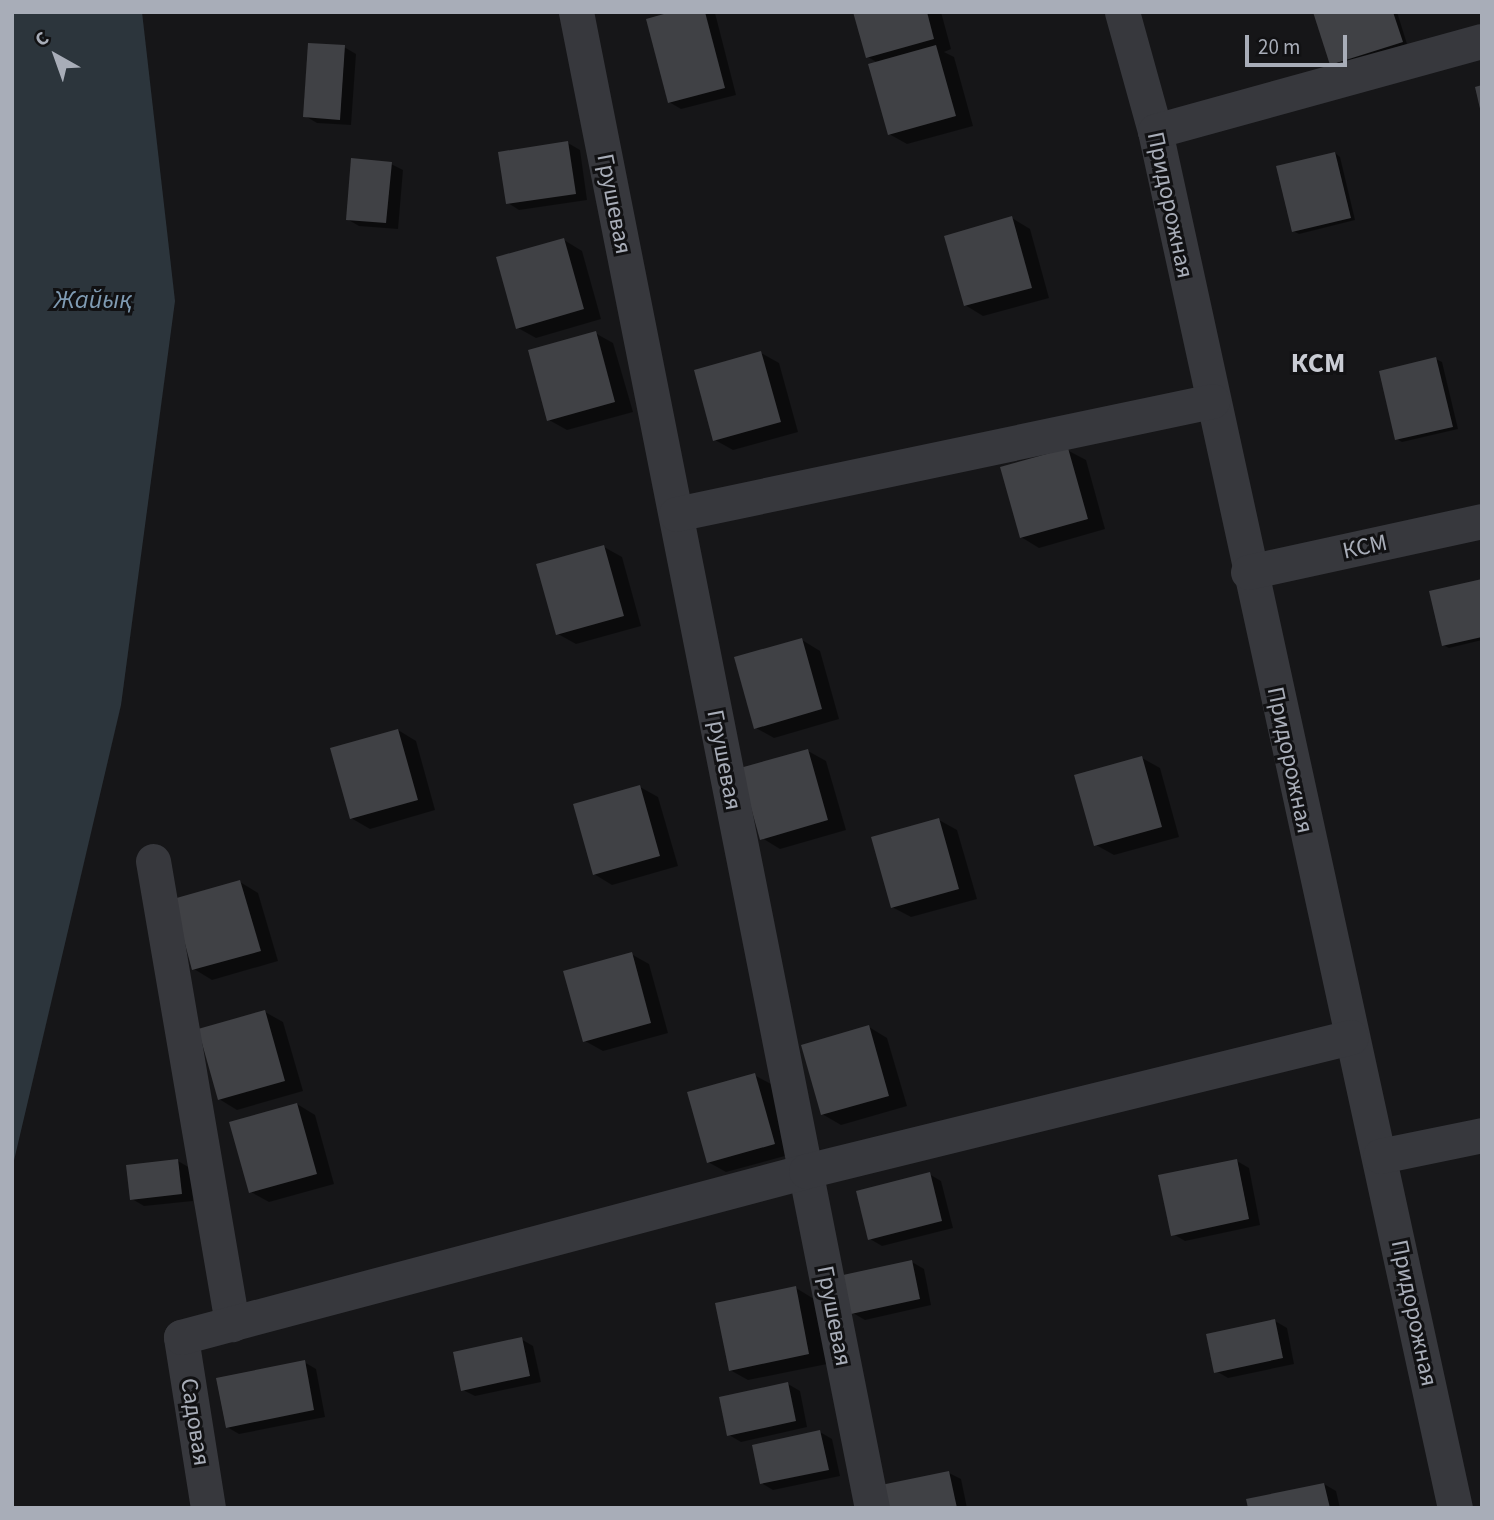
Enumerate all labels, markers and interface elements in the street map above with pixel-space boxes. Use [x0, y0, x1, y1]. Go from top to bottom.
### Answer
north arrow [21, 21, 91, 91]
scale bar [1249, 21, 1350, 65]
text: С [29, 26, 55, 53]
text: 20 m [1258, 32, 1300, 62]
street label: Придорожная [1140, 129, 1200, 281]
street label: Грушевая [590, 151, 638, 257]
water label: Жайық [54, 284, 132, 316]
district label: КСМ [1291, 346, 1345, 380]
street label: КСМ [1340, 528, 1390, 566]
street label: Придорожная [1260, 684, 1320, 836]
street label: Грушевая [700, 707, 748, 813]
street label: Придорожная [1384, 1237, 1444, 1389]
street label: Грушевая [810, 1263, 858, 1369]
street label: Садовая [174, 1376, 216, 1468]

